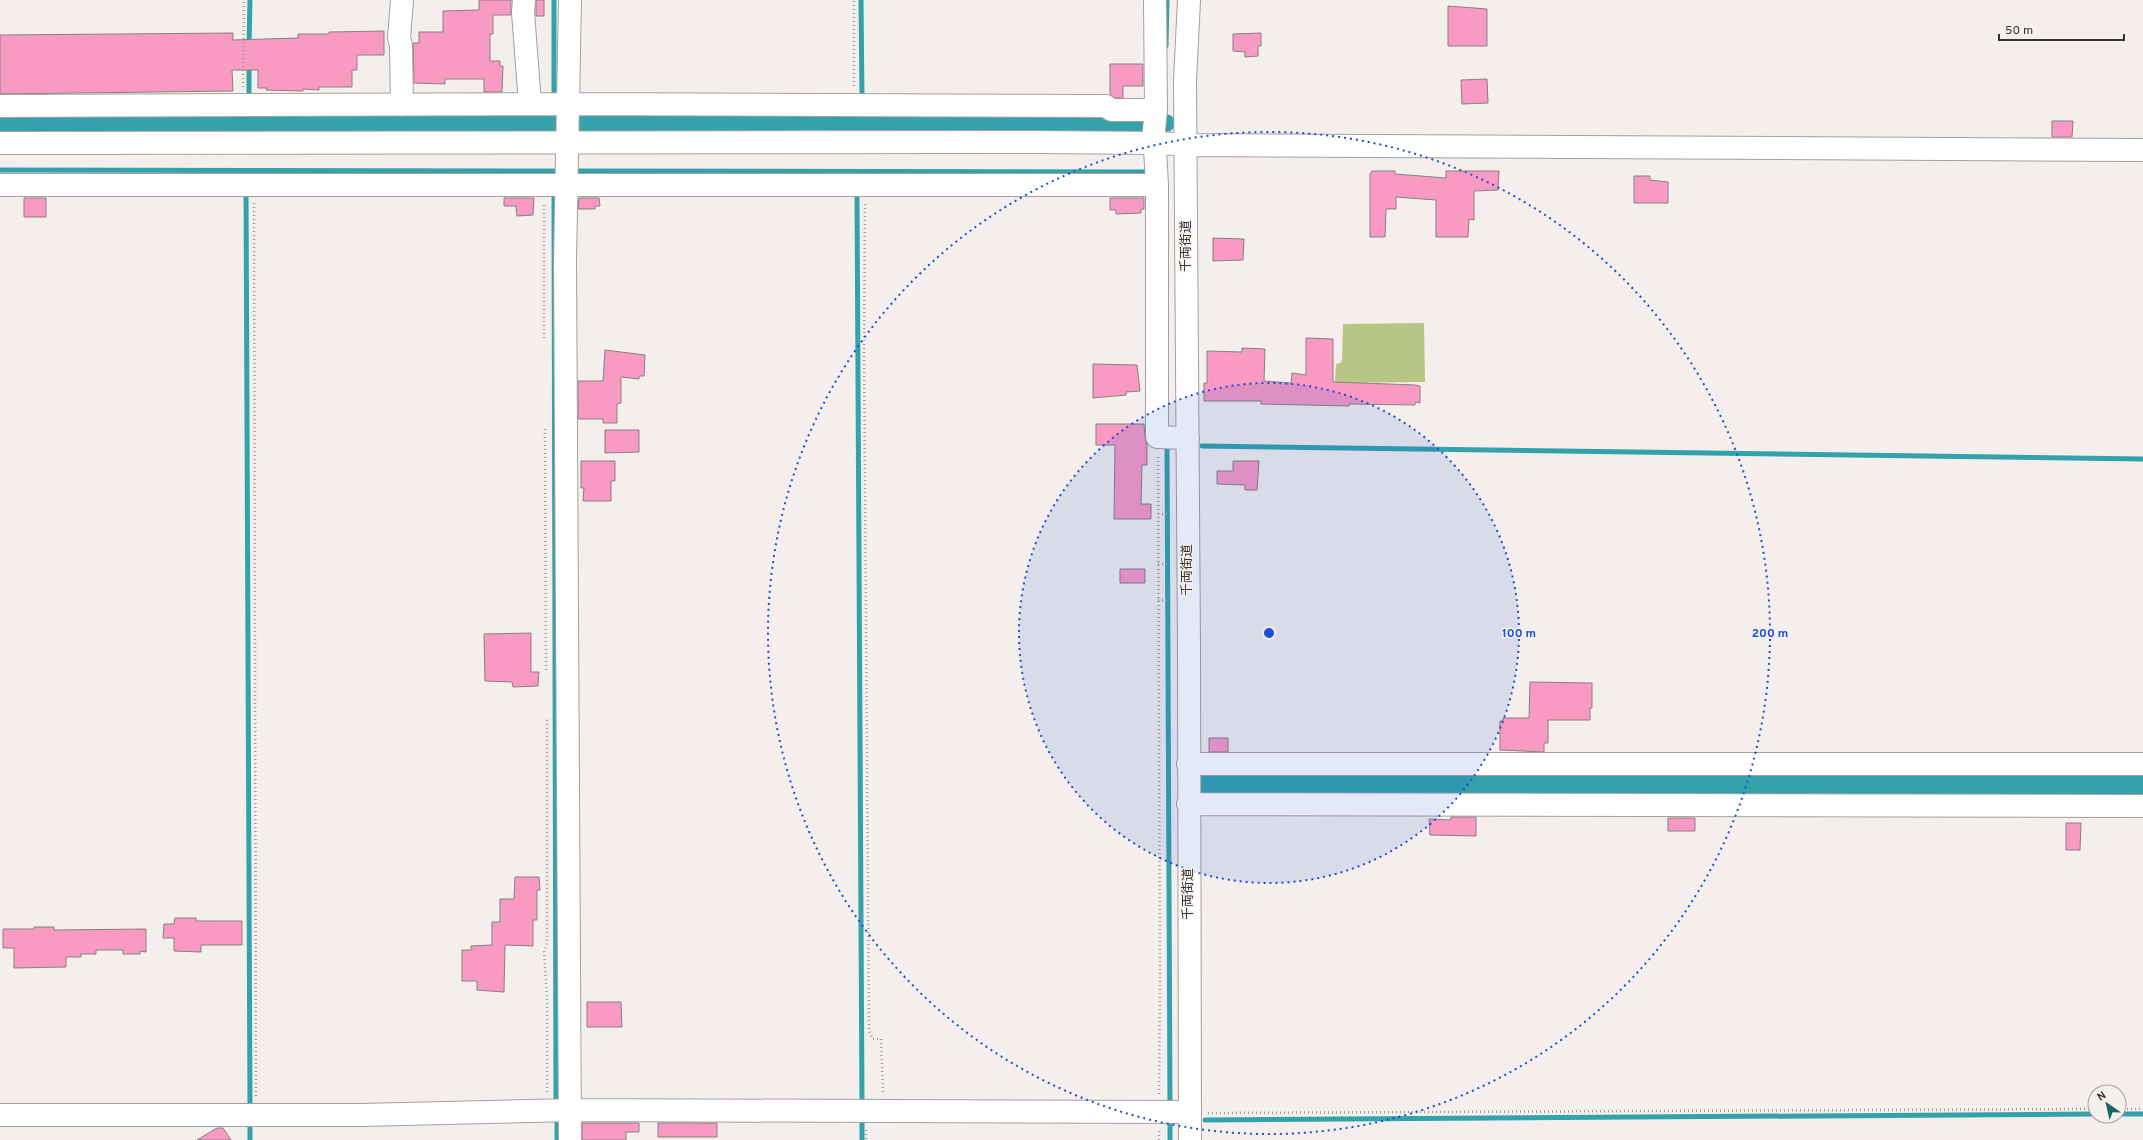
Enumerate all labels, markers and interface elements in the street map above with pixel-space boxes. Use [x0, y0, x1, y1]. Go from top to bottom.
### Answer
scale bar [1999, 16, 2124, 42]
text: 50 m [2005, 23, 2033, 39]
street label: 千両街道 [1179, 220, 1195, 272]
street label: 千両街道 [1180, 544, 1196, 596]
centre of rings [1262, 626, 1276, 640]
text: 100 m [1502, 626, 1536, 642]
text: 200 m [1752, 626, 1788, 642]
street label: 千両街道 [1181, 868, 1197, 920]
north arrow [2087, 1084, 2127, 1124]
text: N [2095, 1089, 2109, 1105]

